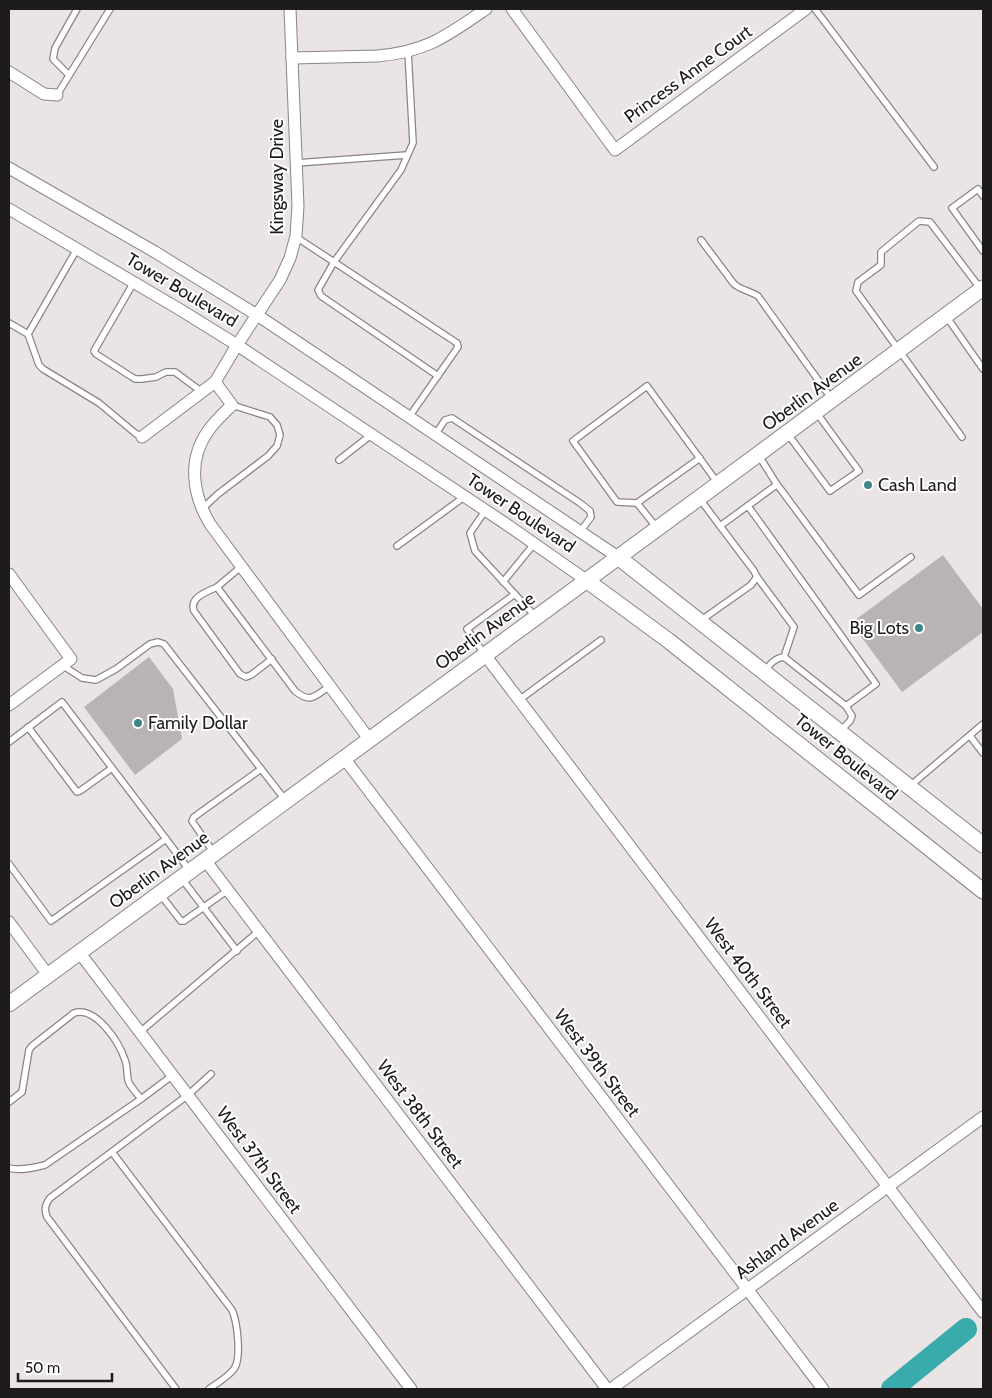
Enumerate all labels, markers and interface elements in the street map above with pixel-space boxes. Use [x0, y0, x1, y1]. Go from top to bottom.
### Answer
street label: Princess Anne Court [620, 20, 756, 128]
street label: Kingsway Drive [266, 119, 288, 235]
street label: Tower Boulevard [122, 248, 242, 332]
street label: Oberlin Avenue [758, 348, 866, 436]
street label: Tower Boulevard [463, 469, 579, 557]
place label: Cash Land [878, 474, 957, 496]
marker: Cash Land [862, 479, 874, 491]
street label: Oberlin Avenue [431, 587, 539, 675]
place label: Big Lots [849, 617, 909, 639]
marker: Big Lots [913, 622, 925, 634]
street label: Tower Boulevard [790, 709, 902, 805]
place label: Family Dollar [148, 712, 248, 734]
marker: Family Dollar [132, 717, 144, 729]
street label: Oberlin Avenue [105, 826, 213, 914]
street label: West 40th Street [699, 914, 797, 1032]
street label: West 39th Street [549, 1005, 645, 1121]
street label: West 38th Street [372, 1056, 468, 1172]
street label: West 37th Street [212, 1102, 306, 1218]
street label: Ashland Avenue [731, 1194, 843, 1284]
scale bar [18, 1350, 111, 1382]
text: 50 m [25, 1359, 60, 1377]

